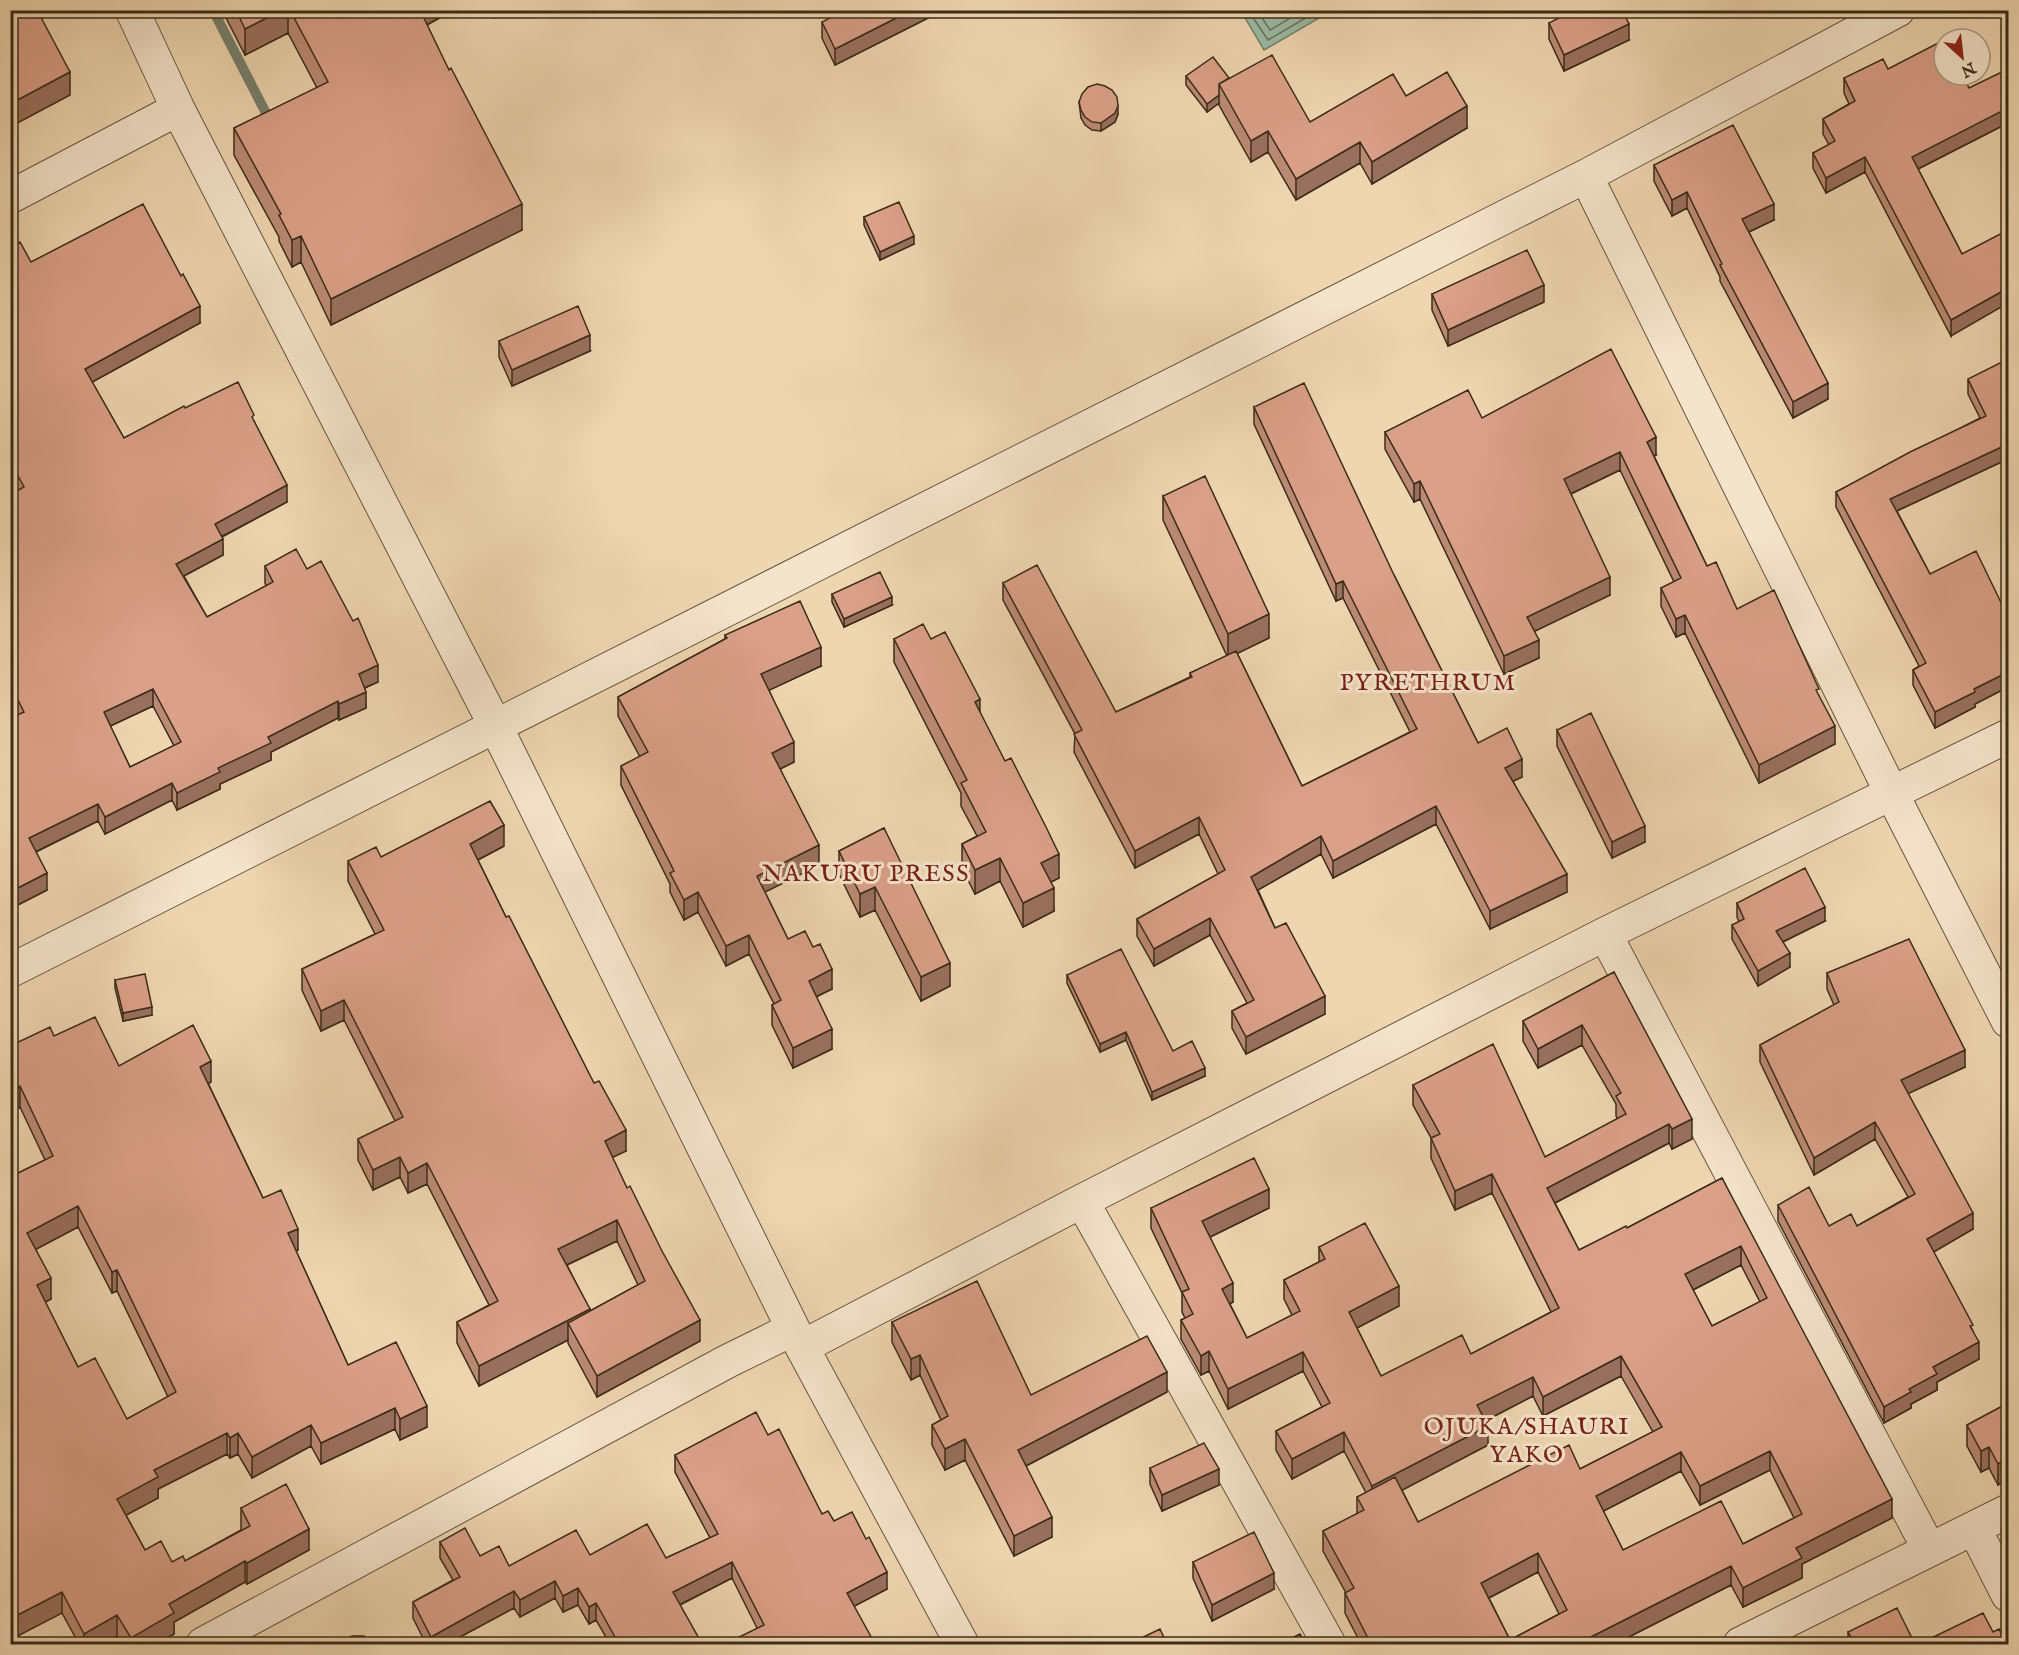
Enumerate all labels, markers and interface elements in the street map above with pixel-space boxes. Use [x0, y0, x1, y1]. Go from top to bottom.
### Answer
north arrow [1932, 27, 1992, 87]
text: N [1957, 56, 1980, 81]
district label: PYRETHRUM [1339, 668, 1517, 699]
district label: NAKURU PRESS [762, 859, 970, 890]
district label: OJUKA/SHAURI YAKO [1424, 1412, 1630, 1471]

